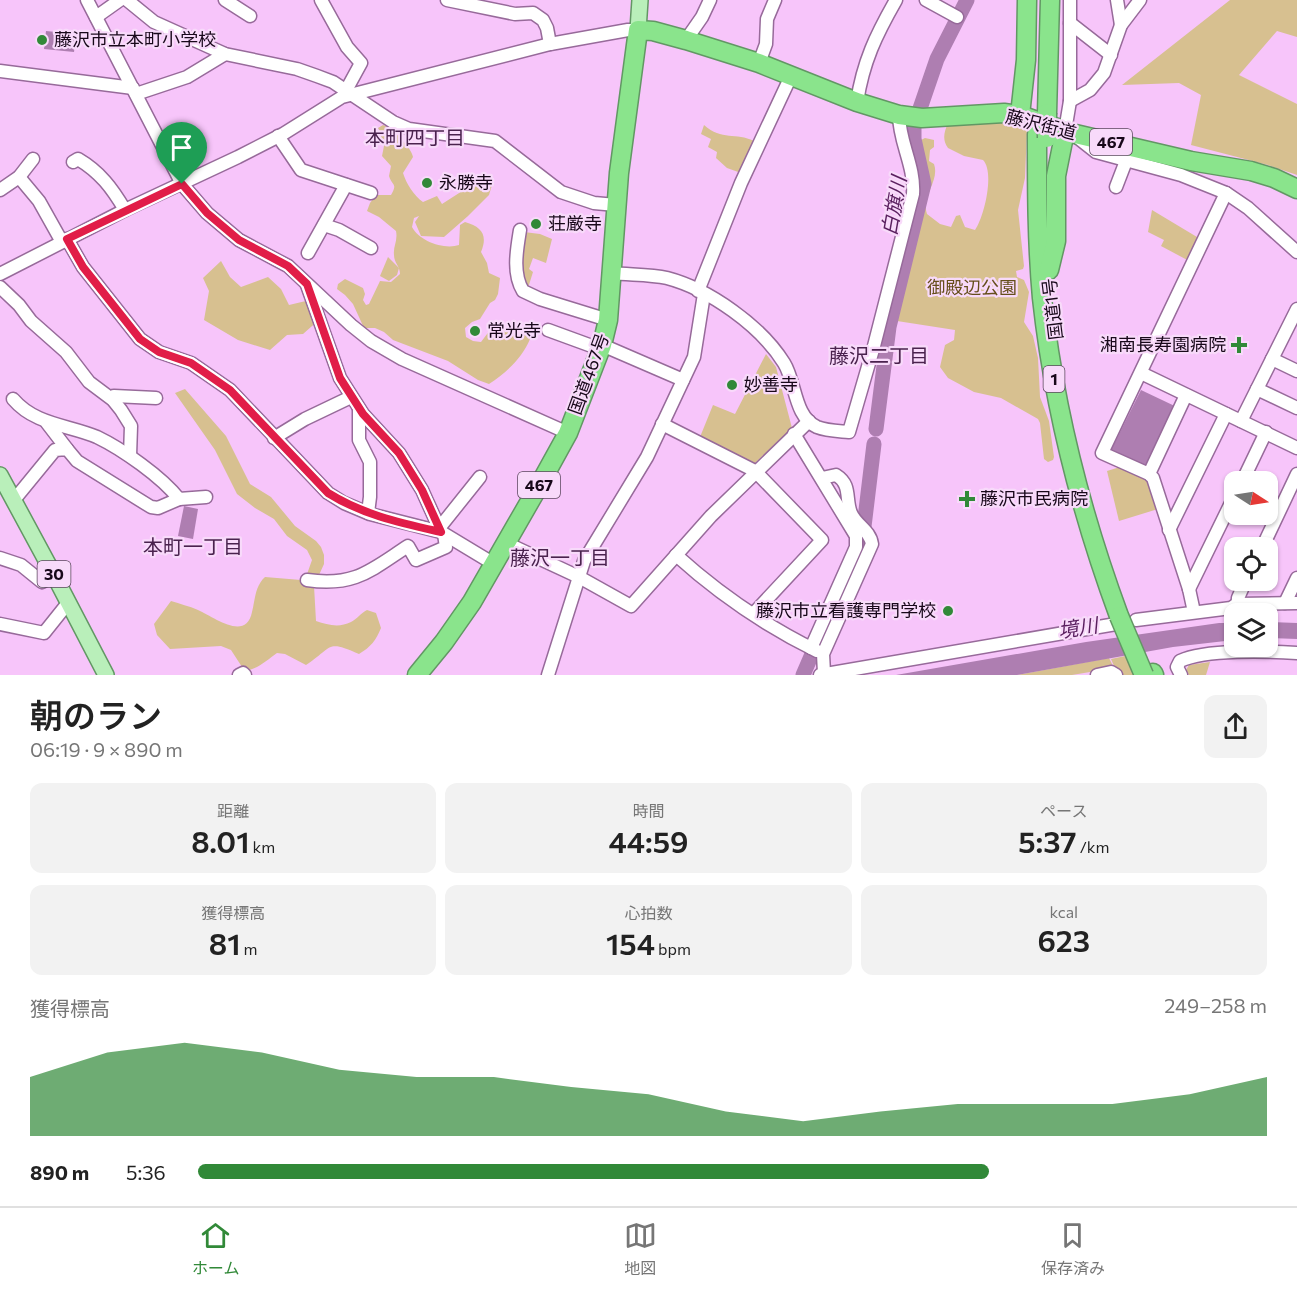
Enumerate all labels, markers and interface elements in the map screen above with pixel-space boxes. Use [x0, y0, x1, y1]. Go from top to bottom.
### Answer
place label: 藤沢市立本町小学校 [54, 28, 216, 50]
marker: 藤沢市立本町小学校 [35, 33, 49, 47]
street label: 藤沢街道 [1004, 105, 1079, 143]
pin [156, 122, 207, 184]
district label: 本町四丁目 [365, 125, 465, 149]
road number: 467 [1090, 129, 1132, 155]
icon: arrive [165, 131, 198, 164]
place label: 永勝寺 [439, 171, 493, 193]
water label: 白旗川 [876, 172, 910, 237]
marker: 永勝寺 [420, 176, 434, 190]
place label: 荘厳寺 [548, 212, 602, 234]
marker: 荘厳寺 [529, 217, 543, 231]
park label: 御殿辺公園 [927, 276, 1017, 298]
street label: 国道1号 [1037, 277, 1067, 341]
place label: 常光寺 [487, 319, 541, 341]
marker: 常光寺 [468, 324, 482, 338]
street label: 国道467号 [563, 330, 613, 417]
place label: 湘南長寿園病院 [1100, 333, 1226, 355]
marker: 湘南長寿園病院 [1230, 336, 1248, 354]
district label: 藤沢二丁目 [829, 343, 929, 367]
road number: 1 [1044, 366, 1064, 392]
place label: 妙善寺 [744, 373, 798, 395]
marker: 妙善寺 [725, 378, 739, 392]
north arrow [1224, 471, 1278, 525]
map controls [1224, 471, 1278, 657]
road number: 467 [518, 472, 560, 498]
place label: 藤沢市民病院 [980, 487, 1088, 509]
marker: 藤沢市民病院 [958, 490, 976, 508]
district label: 本町一丁目 [143, 534, 243, 558]
button: locate [1224, 537, 1278, 591]
district label: 藤沢一丁目 [510, 545, 610, 569]
road number: 30 [38, 561, 70, 587]
place label: 藤沢市立看護専門学校 [756, 599, 936, 621]
button: layers [1224, 603, 1278, 657]
marker: 藤沢市立看護専門学校 [941, 604, 955, 618]
water label: 境川 [1056, 612, 1101, 642]
text: 朝のラン [30, 694, 162, 735]
button: share [1204, 695, 1267, 758]
text: 06:19 · 9 × 890 m [30, 737, 183, 761]
text: 距離 [217, 801, 249, 820]
text: 時間 [632, 801, 665, 820]
text: ペース [1040, 801, 1087, 820]
text: 8.01 [191, 822, 249, 859]
text: 44:59 [608, 822, 688, 859]
text: 5:37 [1018, 822, 1077, 859]
text: km [249, 837, 275, 856]
text: /km [1077, 837, 1109, 856]
text: kcal [1050, 902, 1078, 921]
text: 獲得標高 [201, 903, 265, 922]
text: 心拍数 [624, 903, 673, 922]
text: 623 [1038, 921, 1090, 958]
text: 81 [209, 924, 241, 961]
text: 154 [606, 924, 655, 961]
text: m [241, 939, 258, 958]
text: bpm [655, 939, 691, 958]
text: 249–258 m [1164, 993, 1267, 1017]
text: 獲得標高 [30, 996, 110, 1020]
text: 890 m [30, 1160, 89, 1184]
text: 5:36 [126, 1160, 166, 1184]
tab: ホーム [192, 1219, 240, 1279]
tab: 地図 [624, 1219, 657, 1279]
tab: 保存済み [1041, 1219, 1105, 1279]

